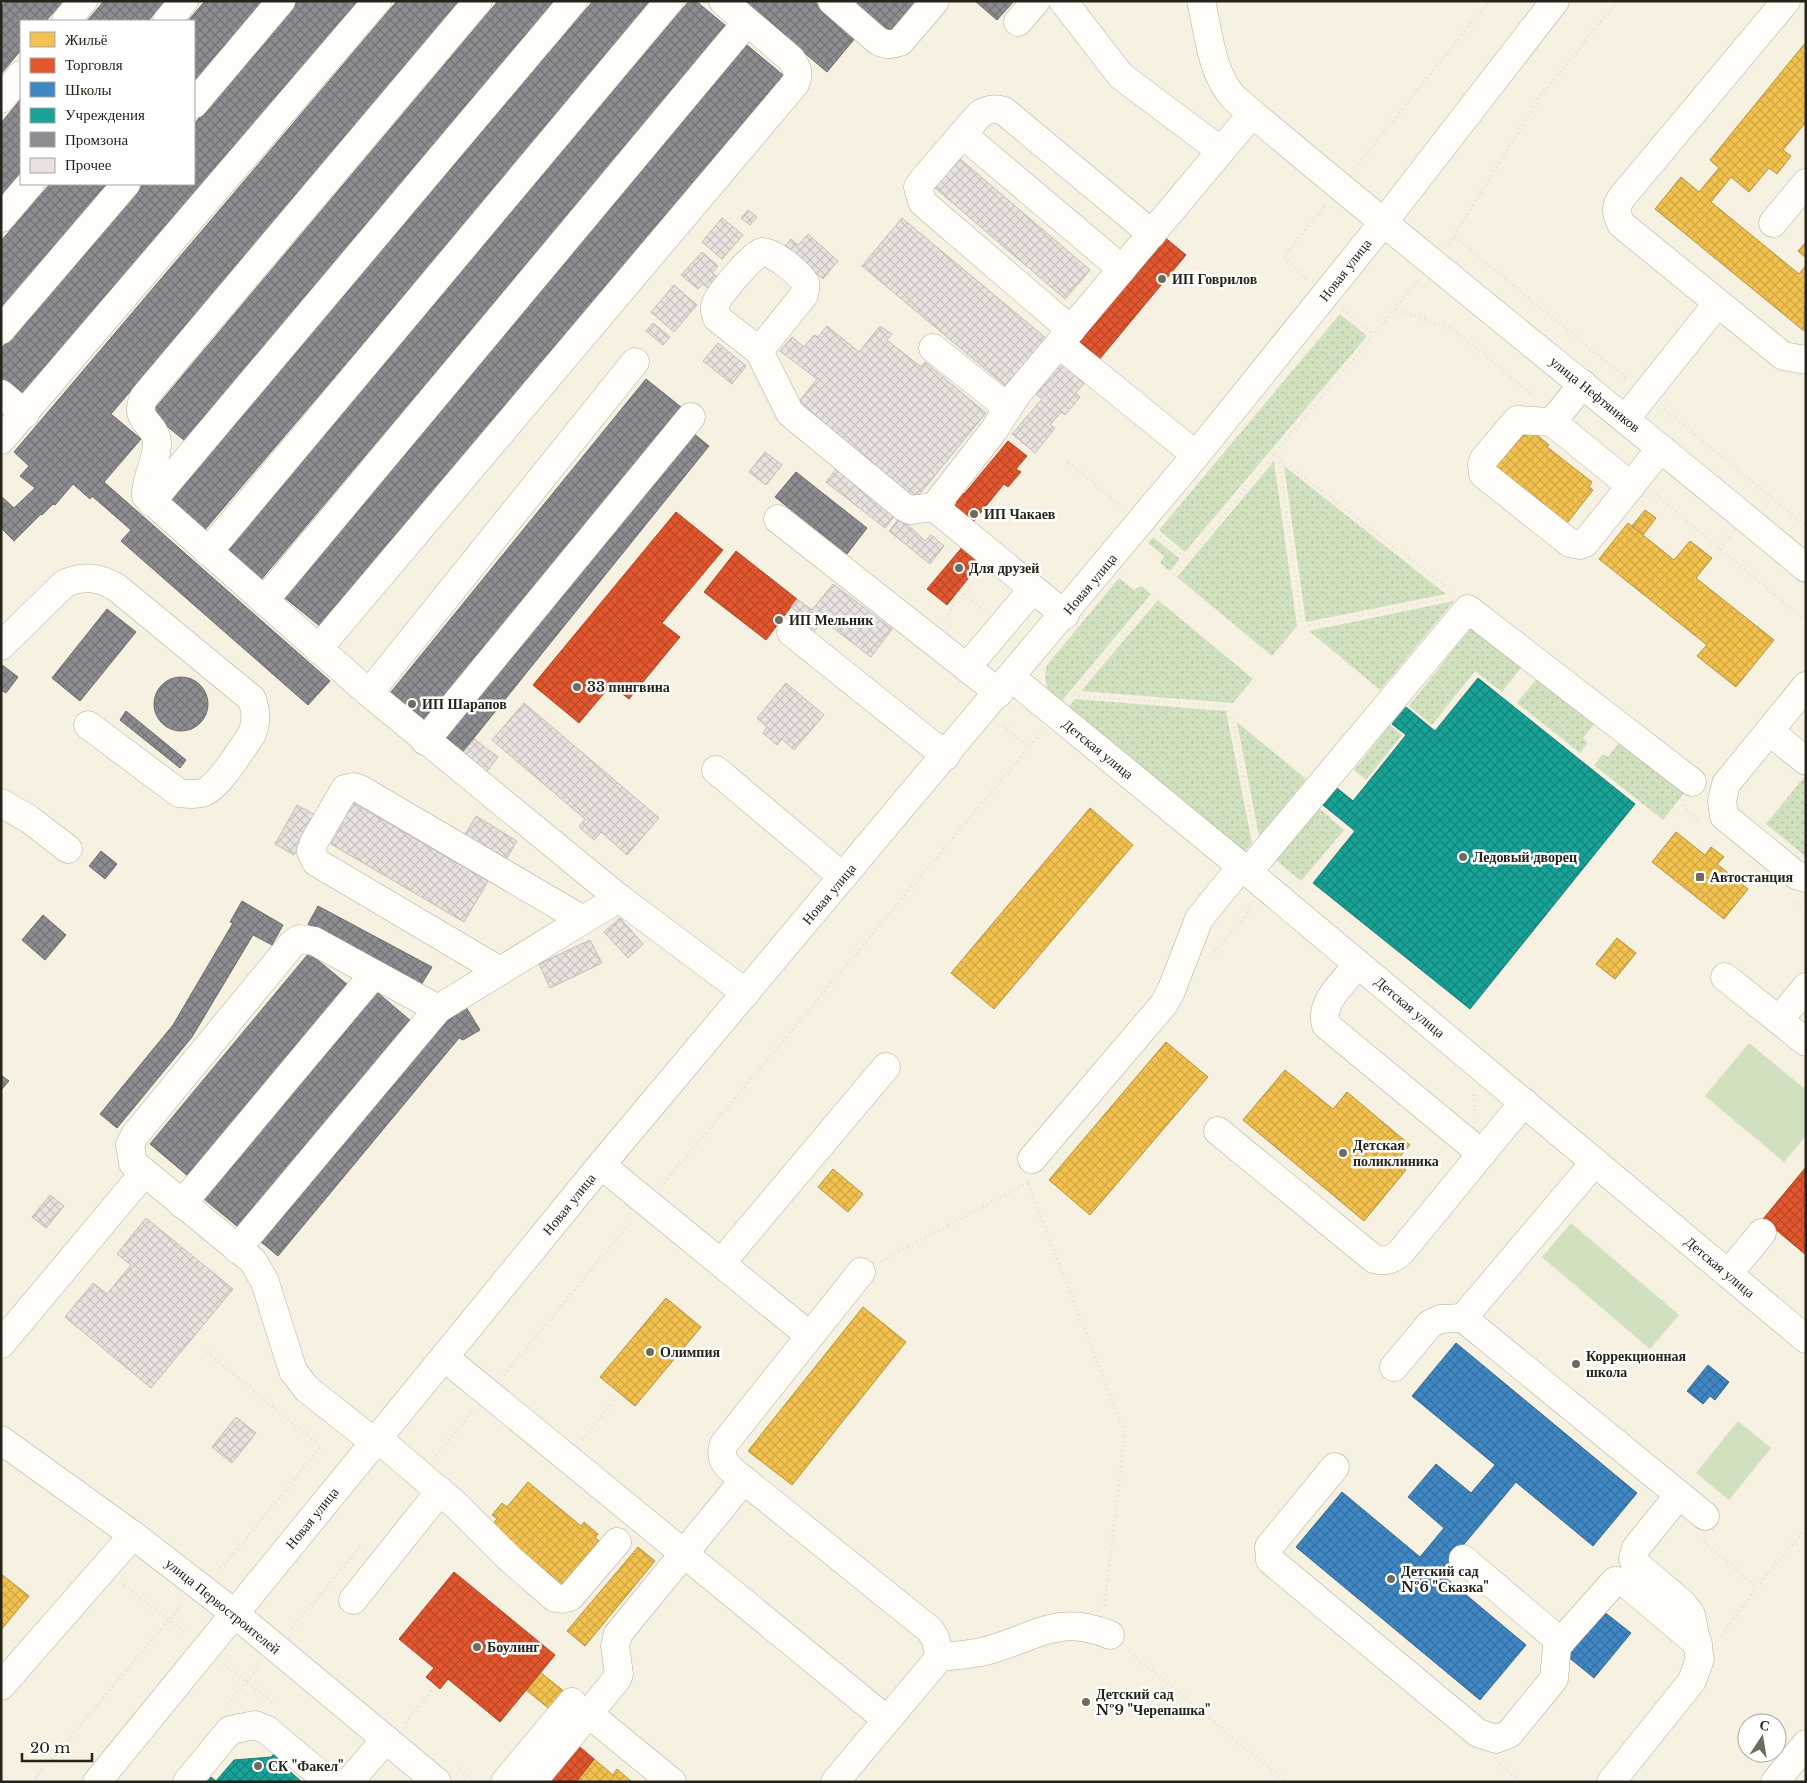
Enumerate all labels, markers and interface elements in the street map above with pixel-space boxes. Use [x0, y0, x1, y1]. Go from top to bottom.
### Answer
legend [20, 20, 195, 185]
text: Жильё [65, 30, 108, 49]
text: Торговля [65, 55, 123, 74]
text: Школы [65, 80, 112, 99]
text: Учреждения [65, 105, 145, 124]
text: Промзона [65, 130, 128, 149]
text: Прочее [65, 155, 112, 174]
street label: Новая улица [1315, 234, 1376, 305]
place label: ИП Говрилов [1172, 270, 1258, 288]
marker: ИП Говрилов [1156, 273, 1168, 285]
street label: улица Нефтяников [1546, 352, 1644, 436]
place label: ИП Чакаев [984, 505, 1056, 523]
marker: ИП Чакаев [968, 508, 980, 520]
street label: Новая улица [1059, 549, 1121, 618]
place label: Для друзей [969, 559, 1039, 577]
marker: Для друзей [953, 562, 965, 574]
place label: ИП Мельник [789, 611, 874, 629]
marker: ИП Мельник [773, 614, 785, 626]
place label: 33 пингвина [587, 678, 670, 696]
marker: 33 пингвина [571, 681, 583, 693]
place label: ИП Шарапов [422, 695, 507, 713]
marker: ИП Шарапов [406, 698, 418, 710]
street label: Детская улица [1059, 715, 1138, 784]
place label: Ледовый дворец [1473, 848, 1577, 866]
marker: Ледовый дворец [1457, 851, 1469, 863]
street label: Новая улица [798, 859, 860, 928]
place label: Автостанция [1710, 868, 1793, 886]
marker: Автостанция [1694, 871, 1706, 883]
street label: Детская улица [1371, 972, 1449, 1042]
place label: Детская поликлиника [1353, 1136, 1439, 1170]
marker: Детская поликлиника [1337, 1147, 1349, 1159]
street label: Новая улица [538, 1169, 600, 1239]
street label: Детская улица [1681, 1232, 1759, 1302]
place label: Олимпия [660, 1343, 720, 1361]
marker: Олимпия [644, 1346, 656, 1358]
place label: Коррекционная школа [1586, 1347, 1687, 1381]
marker: Коррекционная школа [1570, 1358, 1582, 1370]
street label: Новая улица [281, 1483, 343, 1553]
street label: улица Первостроителей [162, 1554, 285, 1658]
place label: Детский сад №6 "Сказка" [1401, 1562, 1489, 1596]
marker: Детский сад №6 "Сказка" [1385, 1573, 1397, 1585]
place label: Боулинг [487, 1638, 540, 1656]
marker: Боулинг [471, 1641, 483, 1653]
place label: Детский сад №9 "Черепашка" [1096, 1685, 1211, 1719]
marker: Детский сад №9 "Черепашка" [1080, 1696, 1092, 1708]
north arrow [1737, 1713, 1787, 1763]
text: С [1758, 1715, 1772, 1735]
scale bar [22, 1730, 92, 1762]
text: 20 m [30, 1738, 70, 1757]
place label: СК "Факел" [268, 1757, 343, 1775]
marker: СК "Факел" [252, 1760, 264, 1772]

